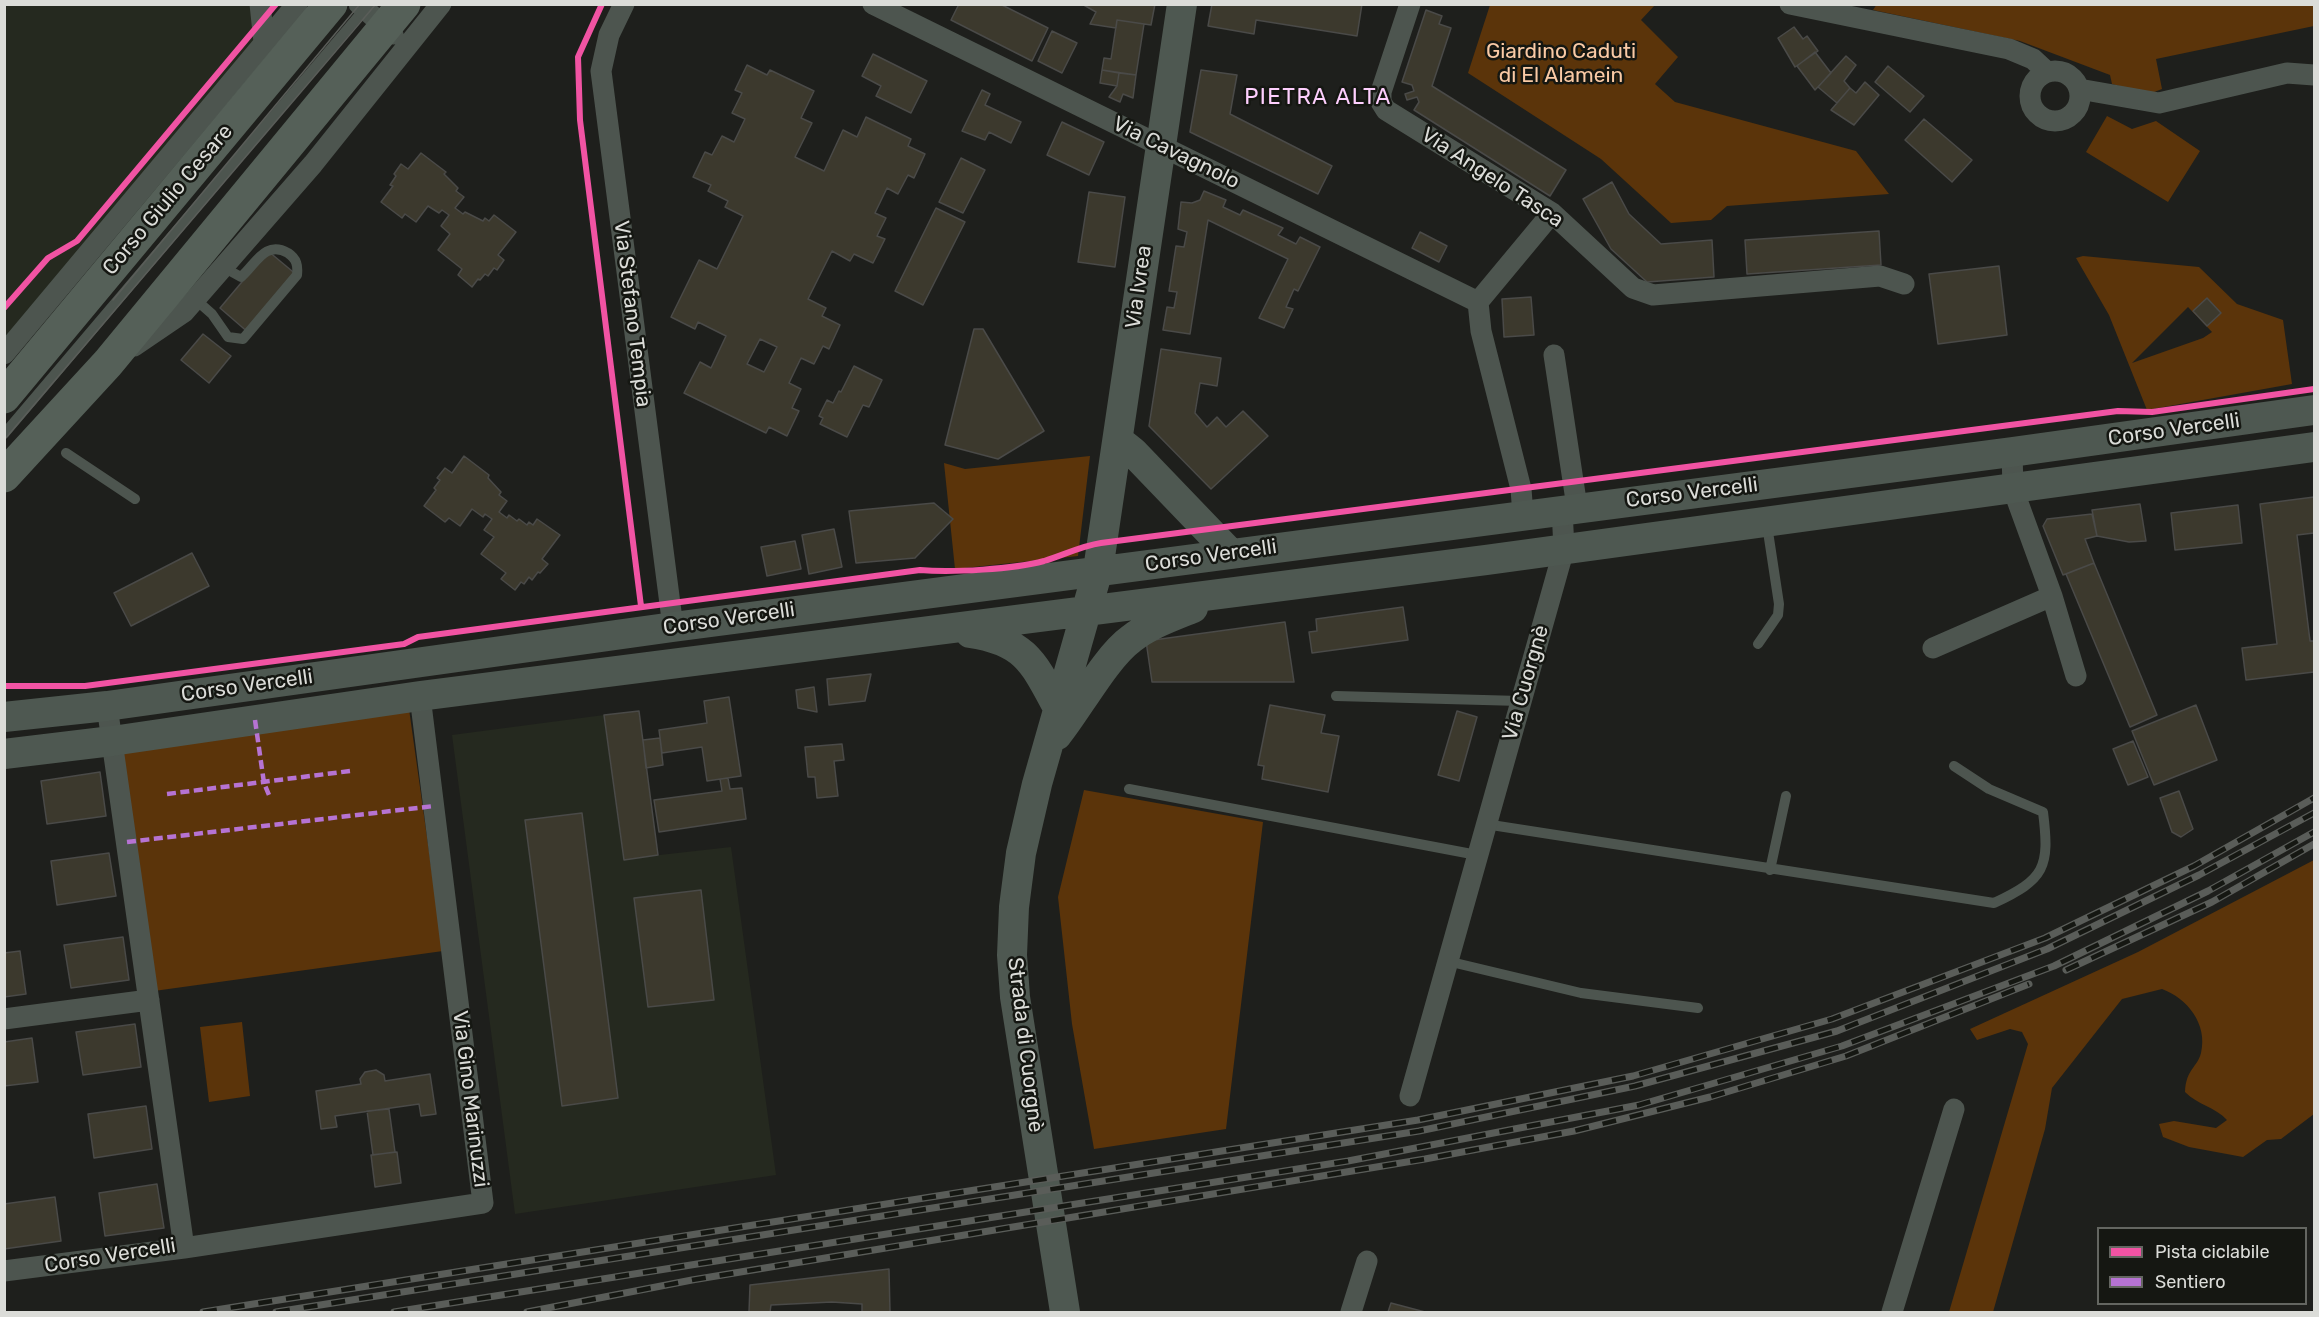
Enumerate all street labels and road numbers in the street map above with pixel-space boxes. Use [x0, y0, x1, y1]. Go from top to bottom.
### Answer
street label: Via Cavagnolo [1108, 111, 1244, 195]
street label: Corso Giulio Cesare [98, 120, 238, 280]
street label: Via Angelo Tasca [1416, 123, 1568, 233]
street label: Via Stefano Tempia [608, 219, 656, 409]
street label: Via Ivrea [1121, 244, 1157, 330]
street label: Corso Vercelli [2107, 408, 2241, 452]
street label: Corso Vercelli [1625, 472, 1759, 514]
street label: Corso Vercelli [1144, 534, 1278, 578]
street label: Corso Vercelli [662, 597, 796, 641]
street label: Via Cuorgnè [1497, 622, 1555, 744]
street label: Corso Vercelli [180, 664, 314, 708]
street label: Strada di Cuorgnè [1002, 956, 1048, 1134]
street label: Via Gino Marinuzzi [447, 1009, 493, 1189]
street label: Corso Vercelli [42, 1233, 178, 1279]

